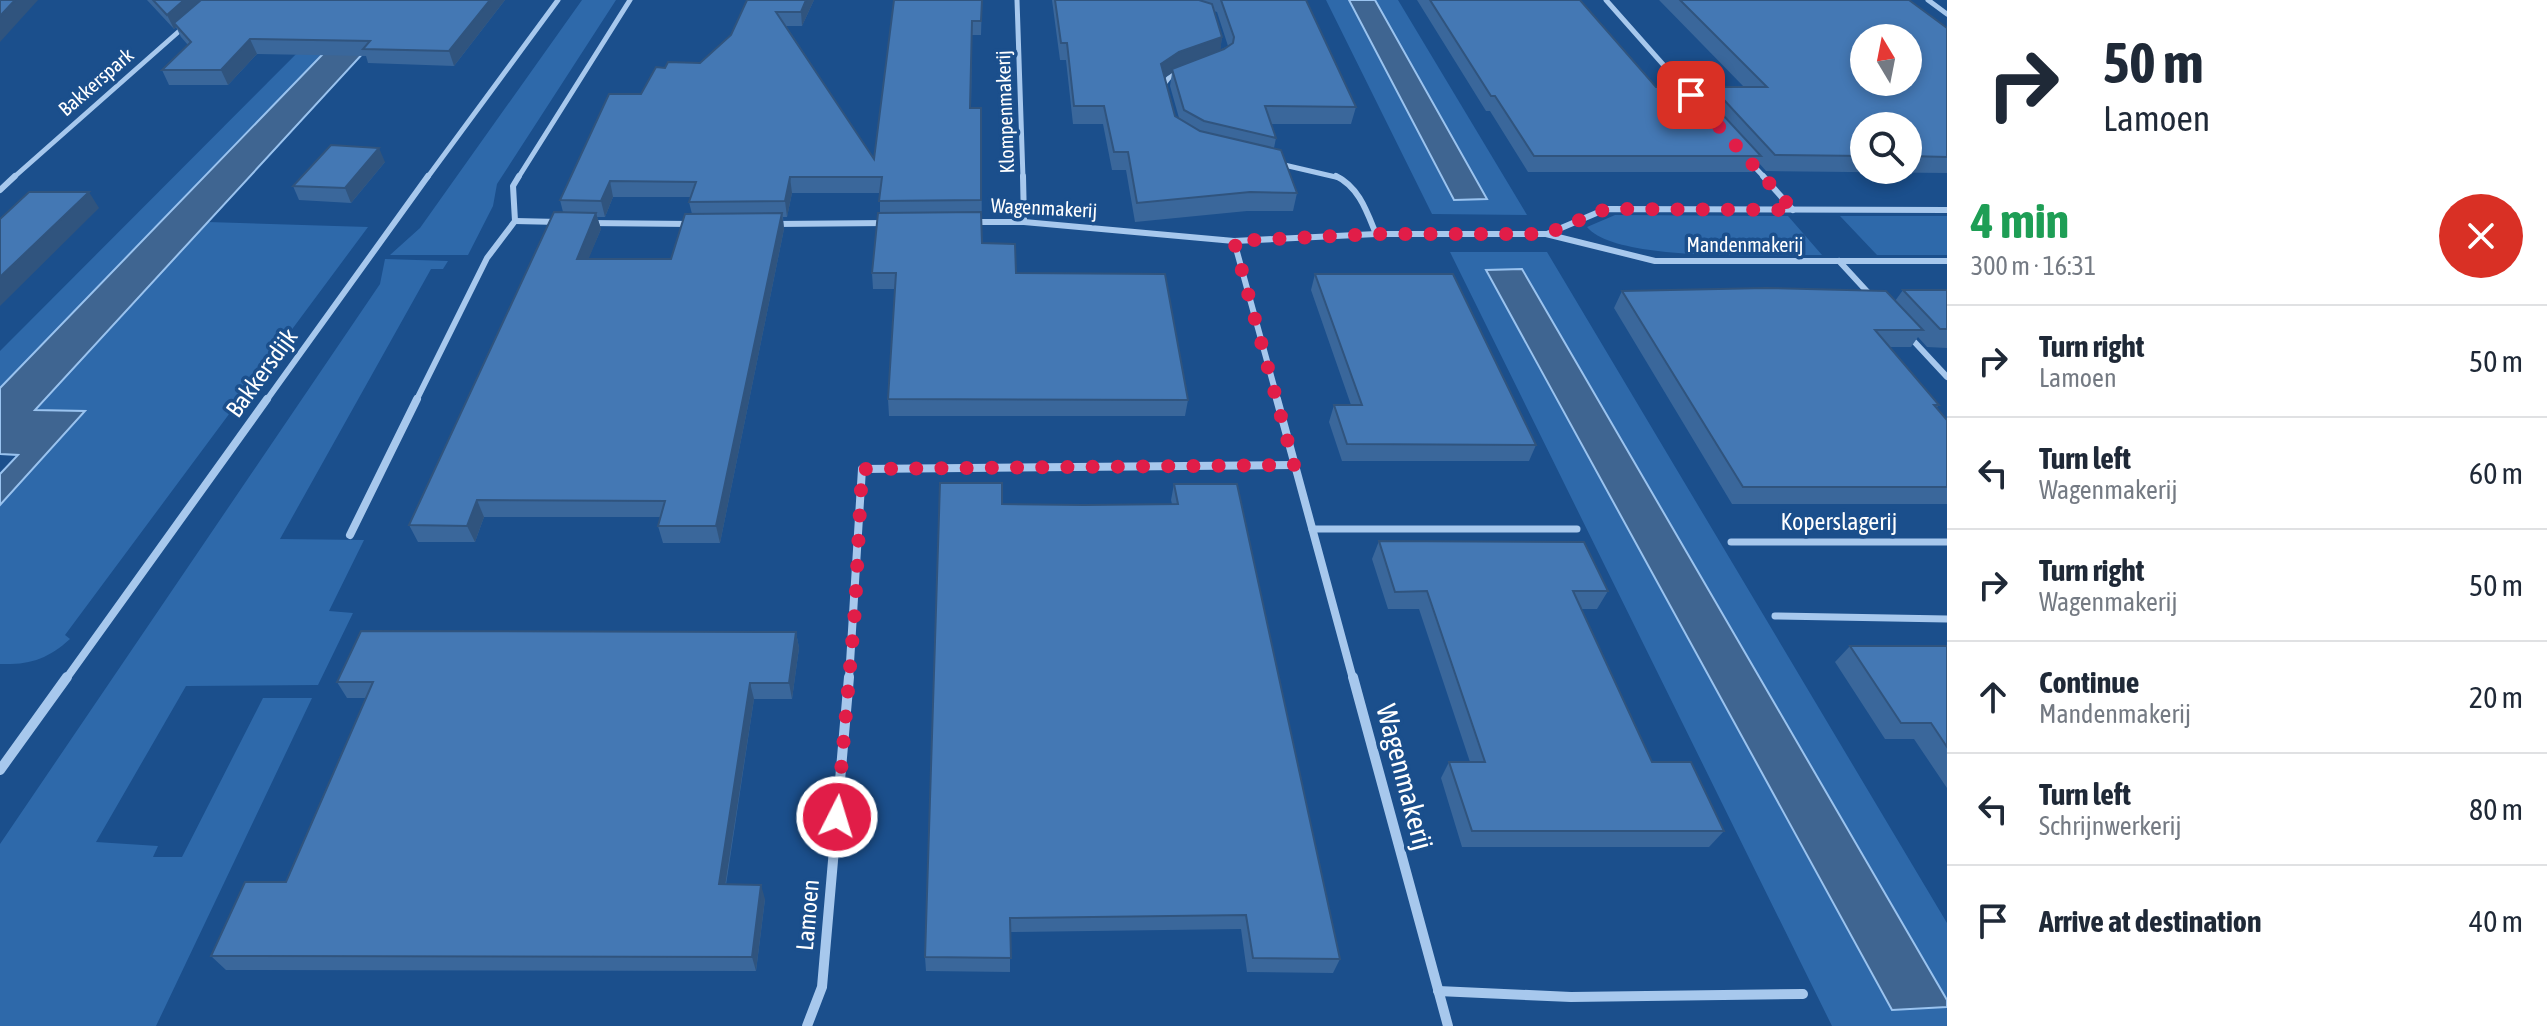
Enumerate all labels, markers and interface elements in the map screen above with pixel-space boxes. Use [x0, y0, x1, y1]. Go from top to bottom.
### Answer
north arrow [1850, 24, 1922, 96]
map controls [1850, 24, 1922, 184]
text: 50 m [2103, 31, 2204, 95]
icon: right [1971, 32, 2075, 136]
street label: Bakkerspark [54, 43, 138, 120]
street label: Klompenmakerij [991, 50, 1018, 174]
pin [1657, 61, 1725, 129]
icon: arrive [1669, 73, 1713, 117]
text: Lamoen [2103, 97, 2210, 139]
button: search [1850, 112, 1922, 184]
street label: Wagenmakerij [990, 193, 1098, 222]
text: 4 min [1971, 193, 2069, 248]
button: close [2439, 194, 2523, 278]
street label: Mandenmakerij [1687, 233, 1803, 256]
text: 300 m · 16:31 [1971, 251, 2096, 281]
street label: Bakkersdijk [221, 323, 303, 422]
text: Turn right [2039, 329, 2145, 363]
icon: right [1971, 339, 2015, 383]
text: 50 m [2469, 344, 2523, 378]
text: Lamoen [2039, 363, 2117, 393]
text: Turn left [2039, 441, 2131, 475]
icon: left [1971, 451, 2015, 495]
text: 60 m [2469, 456, 2523, 490]
text: Wagenmakerij [2039, 475, 2177, 505]
street label: Koperslagerij [1781, 508, 1897, 535]
text: Turn right [2039, 553, 2145, 587]
icon: right [1971, 563, 2015, 607]
text: 50 m [2469, 568, 2523, 602]
text: Wagenmakerij [2039, 587, 2177, 617]
text: Continue [2039, 665, 2139, 699]
icon: ahead [1971, 675, 2015, 719]
text: 20 m [2469, 680, 2523, 714]
text: Mandenmakerij [2039, 699, 2191, 729]
street label: Wagenmakerij [1370, 701, 1440, 853]
position arrow [795, 775, 879, 859]
text: Turn left [2039, 777, 2131, 811]
icon: left [1971, 787, 2015, 831]
text: 80 m [2469, 792, 2523, 826]
text: Schrijnwerkerij [2039, 811, 2181, 841]
street label: Lamoen [791, 878, 824, 952]
icon: arrive [1971, 899, 2015, 943]
text: Arrive at destination [2039, 904, 2261, 938]
text: 40 m [2469, 904, 2523, 938]

